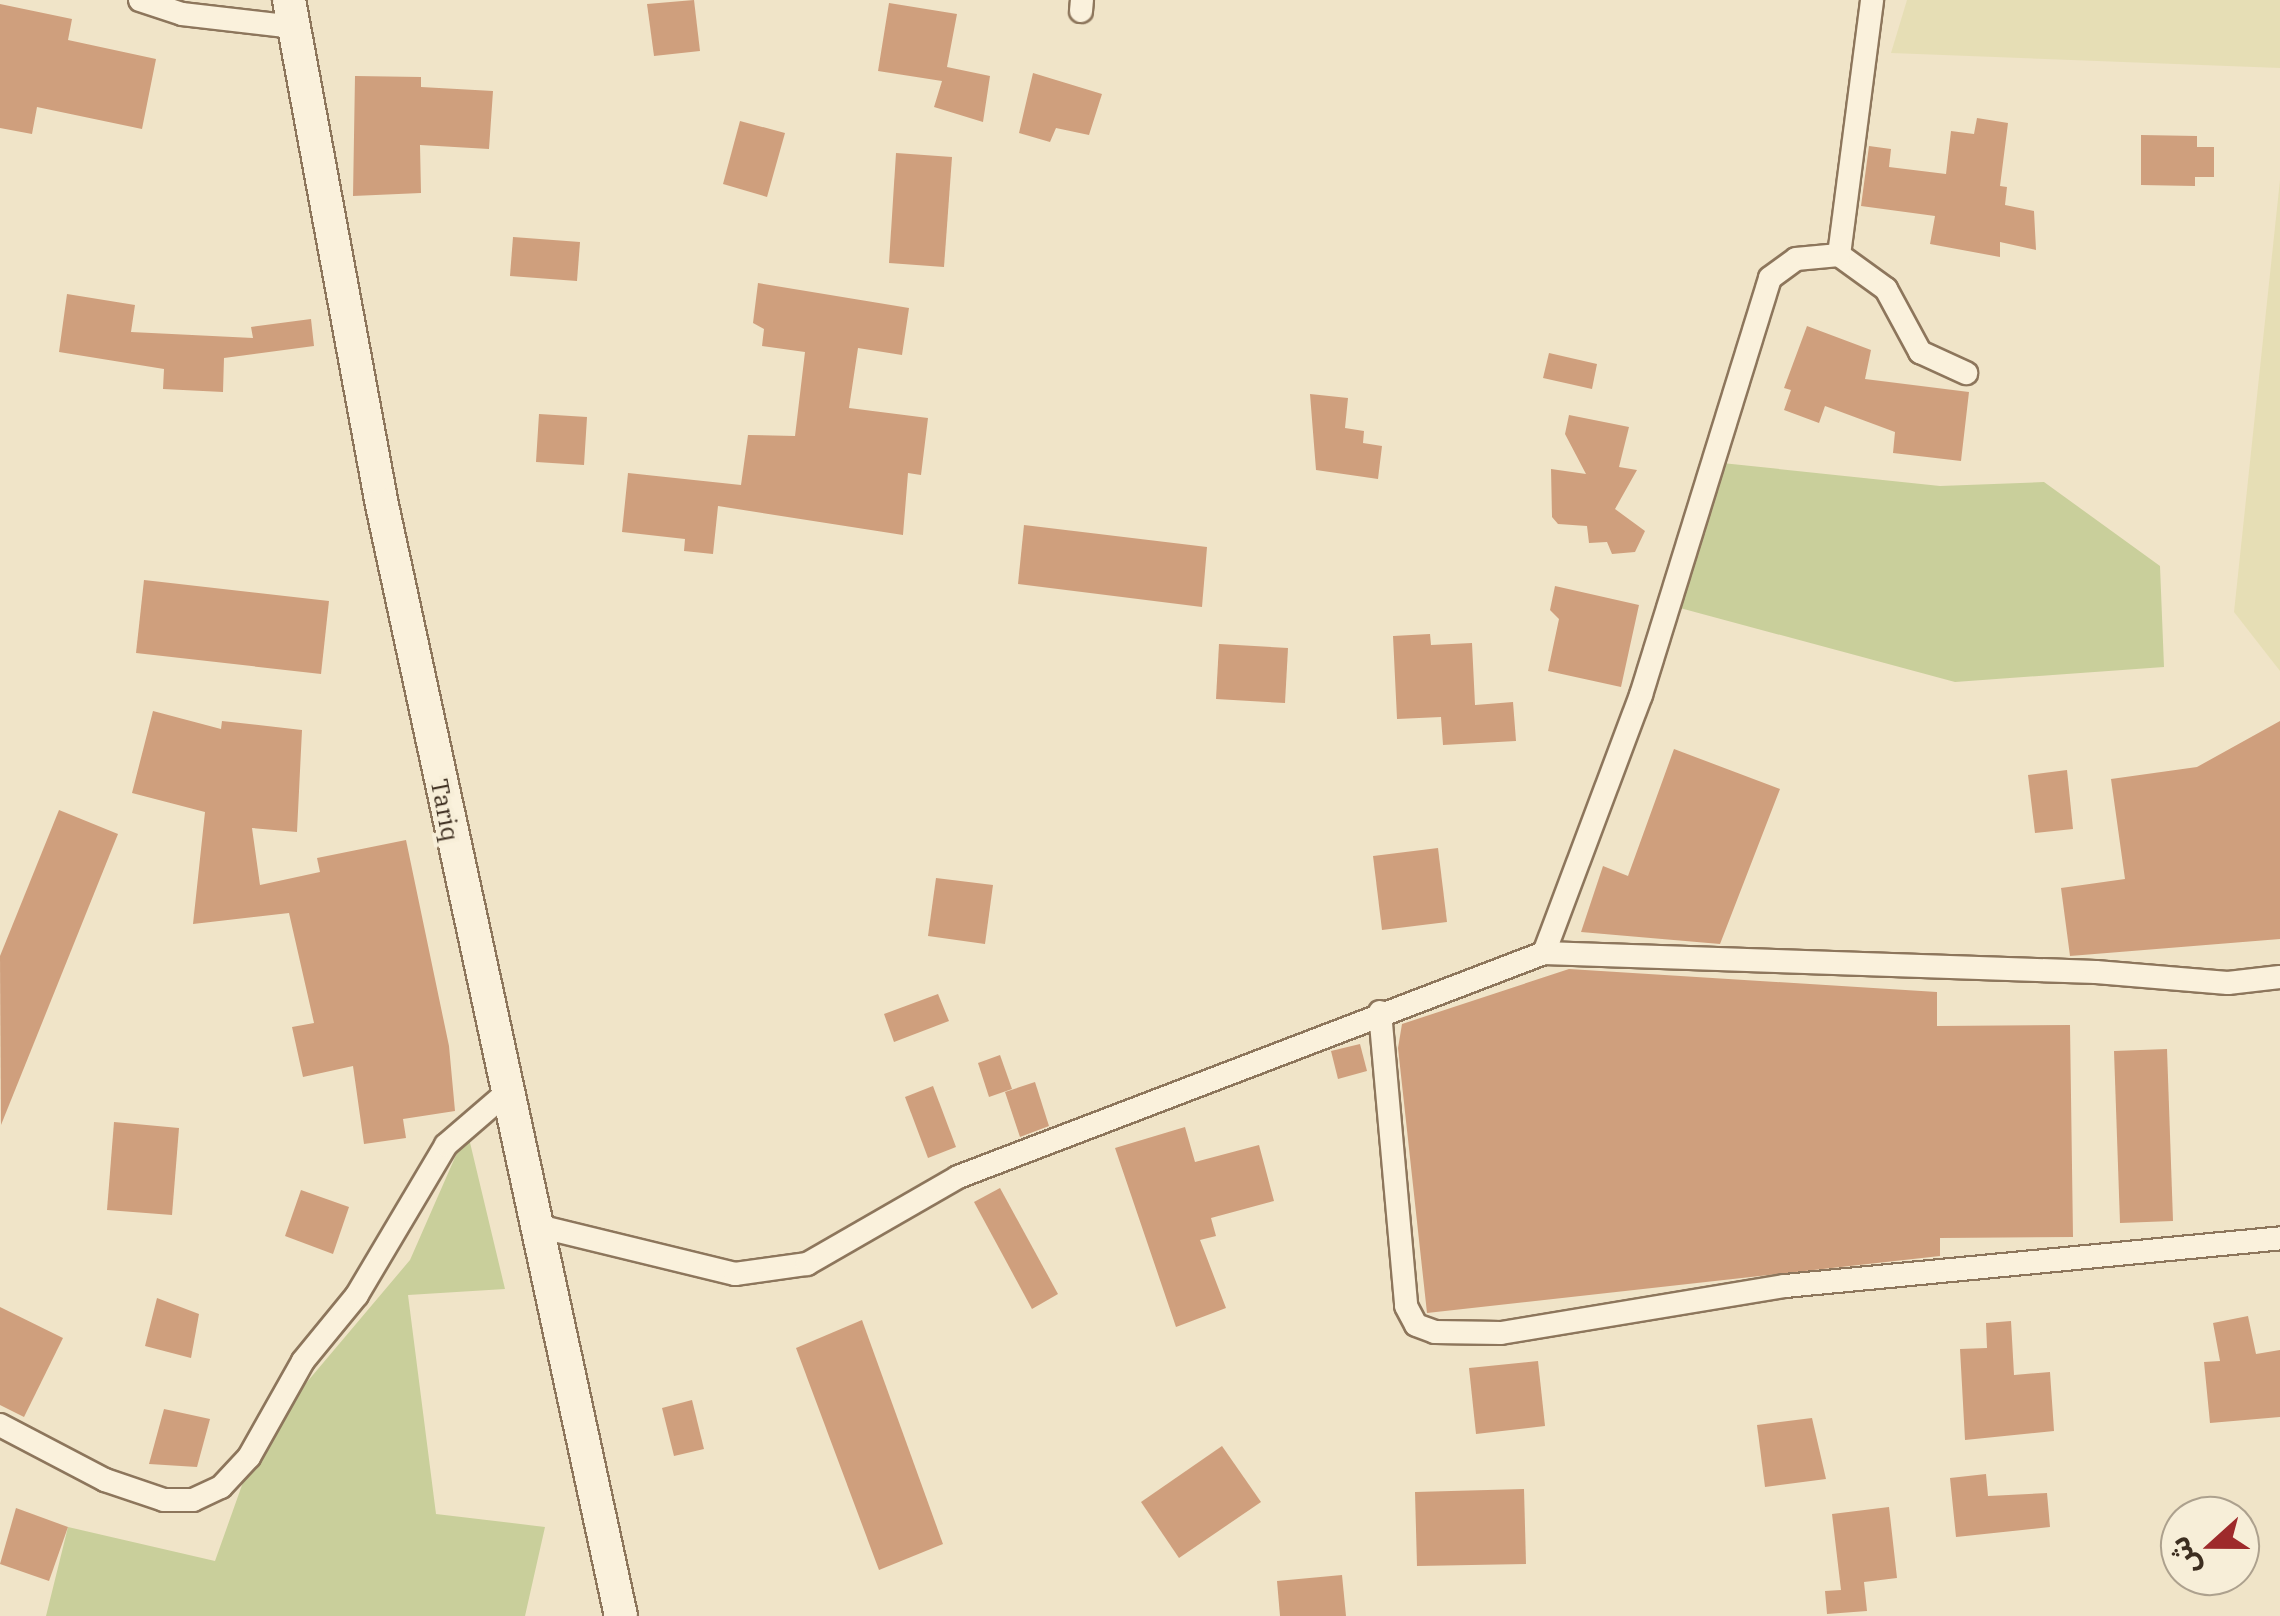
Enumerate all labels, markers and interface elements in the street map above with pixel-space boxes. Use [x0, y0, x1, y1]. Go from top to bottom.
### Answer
street label: Tariq [424, 776, 466, 844]
north arrow [2160, 1496, 2260, 1596]
text: ش [2159, 1532, 2208, 1581]

